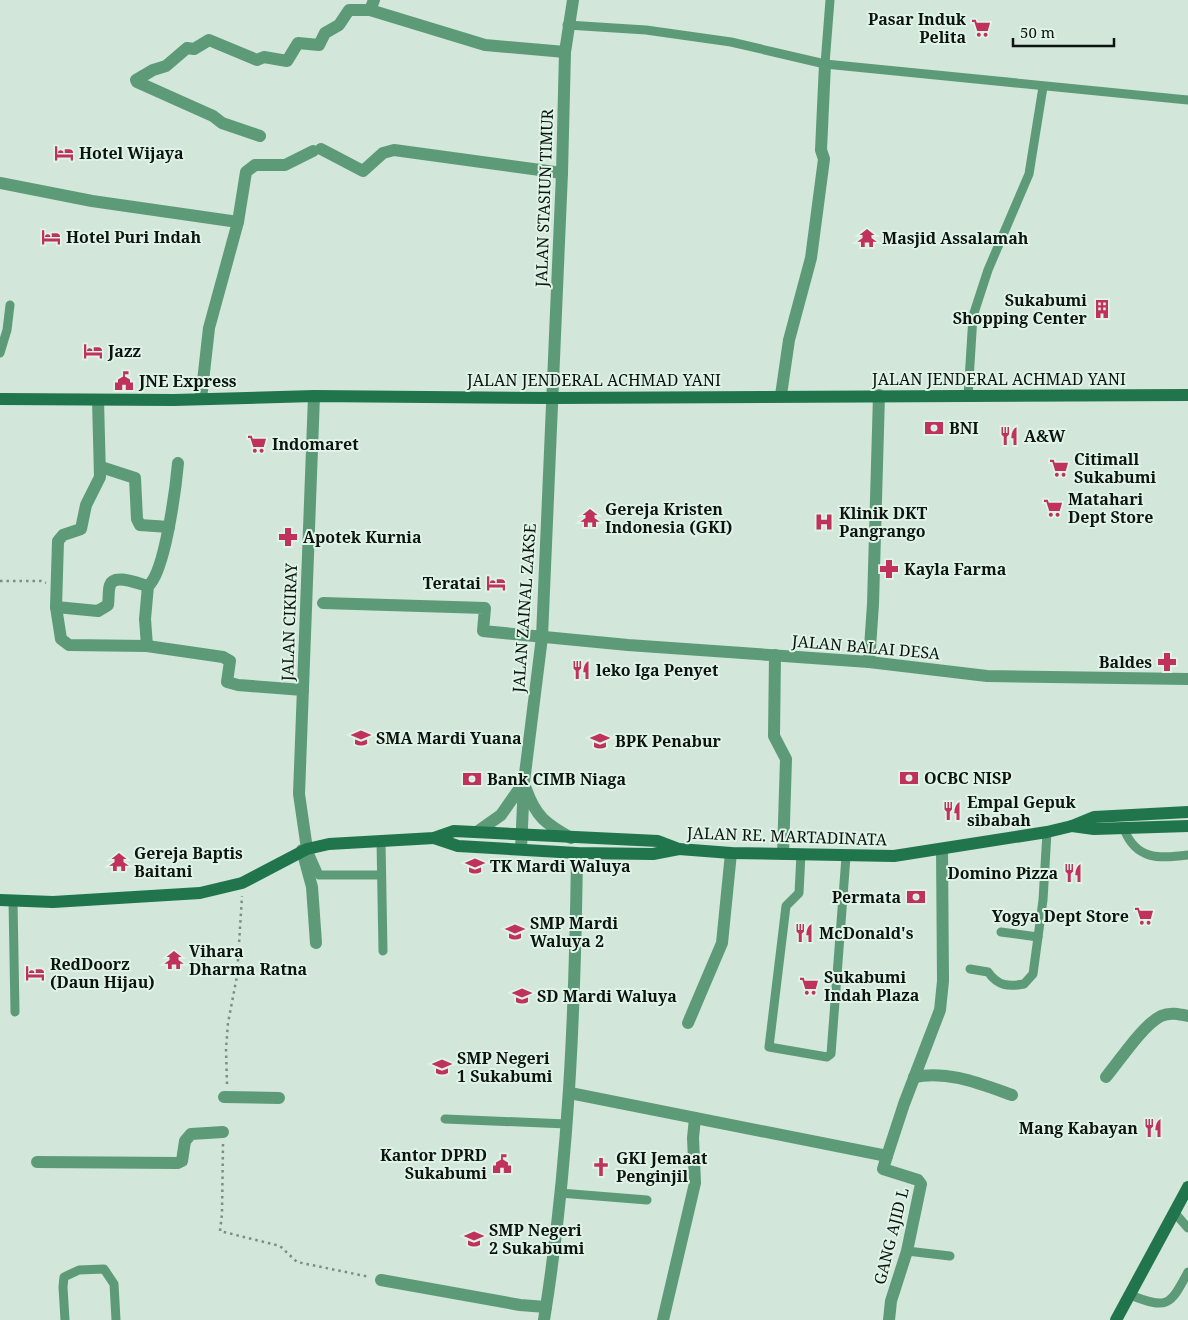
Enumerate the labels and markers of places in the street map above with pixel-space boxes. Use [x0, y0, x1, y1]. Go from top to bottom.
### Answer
place label: Pasar Induk Pelita [868, 8, 967, 48]
supermarket icon: Pasar Induk Pelita [970, 17, 992, 39]
hotel icon: Hotel Wijaya [53, 142, 75, 164]
place label: Hotel Wijaya [79, 142, 184, 164]
hotel icon: Hotel Puri Indah [40, 226, 62, 248]
place label: Hotel Puri Indah [66, 226, 201, 248]
temple icon: Masjid Assalamah [856, 227, 878, 249]
place label: Masjid Assalamah [882, 227, 1029, 249]
place label: Sukabumi Shopping Center [953, 289, 1088, 329]
building icon: Sukabumi Shopping Center [1091, 298, 1113, 320]
hotel icon: Jazz [82, 340, 104, 362]
place label: Jazz [107, 340, 141, 362]
public building icon: JNE Express [113, 370, 135, 392]
place label: JNE Express [138, 370, 237, 392]
bank icon: BNI [923, 417, 945, 439]
place label: BNI [949, 417, 979, 439]
restaurant icon: A&W [998, 425, 1020, 447]
place label: A&W [1024, 425, 1066, 447]
supermarket icon: Indomaret [246, 433, 268, 455]
place label: Indomaret [272, 433, 359, 455]
place label: Citimall Sukabumi [1074, 448, 1157, 488]
supermarket icon: Citimall Sukabumi [1048, 457, 1070, 479]
place label: Matahari Dept Store [1068, 488, 1153, 528]
supermarket icon: Matahari Dept Store [1042, 497, 1064, 519]
place label: Gereja Kristen Indonesia (GKI) [605, 498, 733, 538]
place label: Klinik DKT Pangrango [839, 502, 928, 542]
temple icon: Gereja Kristen Indonesia (GKI) [579, 507, 601, 529]
hospital icon: Klinik DKT Pangrango [813, 511, 835, 533]
pharmacy icon: Apotek Kurnia [277, 526, 299, 548]
place label: Apotek Kurnia [303, 526, 422, 548]
pharmacy icon: Kayla Farma [878, 558, 900, 580]
place label: Kayla Farma [904, 558, 1007, 580]
place label: Teratai [423, 572, 481, 594]
hotel icon: Teratai [485, 572, 507, 594]
place label: Baldes [1099, 651, 1152, 673]
pharmacy icon: Baldes [1156, 651, 1178, 673]
restaurant icon: leko Iga Penyet [570, 659, 592, 681]
place label: leko Iga Penyet [596, 659, 719, 681]
school or university icon: SMA Mardi Yuana [350, 727, 372, 749]
place label: SMA Mardi Yuana [376, 727, 522, 749]
school or university icon: BPK Penabur [589, 730, 611, 752]
place label: BPK Penabur [615, 730, 722, 752]
bank icon: OCBC NISP [898, 767, 920, 789]
place label: OCBC NISP [924, 767, 1011, 789]
bank icon: Bank CIMB Niaga [461, 768, 483, 790]
place label: Bank CIMB Niaga [487, 768, 626, 790]
place label: Empal Gepuk sibabah [967, 791, 1076, 831]
restaurant icon: Empal Gepuk sibabah [941, 800, 963, 822]
place label: Gereja Baptis Baitani [134, 842, 243, 882]
temple icon: Gereja Baptis Baitani [108, 851, 130, 873]
school or university icon: TK Mardi Waluya [464, 855, 486, 877]
place label: TK Mardi Waluya [490, 855, 631, 877]
place label: Domino Pizza [947, 862, 1058, 884]
restaurant icon: Domino Pizza [1062, 862, 1084, 884]
place label: Permata [832, 886, 901, 908]
bank icon: Permata [905, 886, 927, 908]
place label: Yogya Dept Store [992, 905, 1129, 927]
supermarket icon: Yogya Dept Store [1133, 905, 1155, 927]
place label: SMP Mardi Waluya 2 [530, 912, 618, 952]
school or university icon: SMP Mardi Waluya 2 [504, 921, 526, 943]
restaurant icon: McDonald's [793, 922, 815, 944]
place label: McDonald's [819, 922, 914, 944]
place label: Vihara Dharma Ratna [189, 940, 308, 980]
temple icon: Vihara Dharma Ratna [163, 949, 185, 971]
place label: RedDoorz (Daun Hijau) [50, 953, 155, 993]
hotel icon: RedDoorz (Daun Hijau) [24, 962, 46, 984]
place label: Sukabumi Indah Plaza [824, 966, 920, 1006]
supermarket icon: Sukabumi Indah Plaza [798, 975, 820, 997]
school or university icon: SD Mardi Waluya [511, 985, 533, 1007]
place label: SD Mardi Waluya [537, 985, 677, 1007]
place label: SMP Negeri 1 Sukabumi [457, 1047, 553, 1087]
school or university icon: SMP Negeri 1 Sukabumi [431, 1056, 453, 1078]
place label: Mang Kabayan [1019, 1117, 1138, 1139]
restaurant icon: Mang Kabayan [1142, 1117, 1164, 1139]
place label: Kantor DPRD Sukabumi [380, 1144, 487, 1184]
place label: GKI Jemaat Penginjil [616, 1147, 708, 1187]
public building icon: Kantor DPRD Sukabumi [491, 1153, 513, 1175]
church icon: GKI Jemaat Penginjil [590, 1156, 612, 1178]
place label: SMP Negeri 2 Sukabumi [489, 1219, 585, 1259]
school or university icon: SMP Negeri 2 Sukabumi [463, 1228, 485, 1250]

